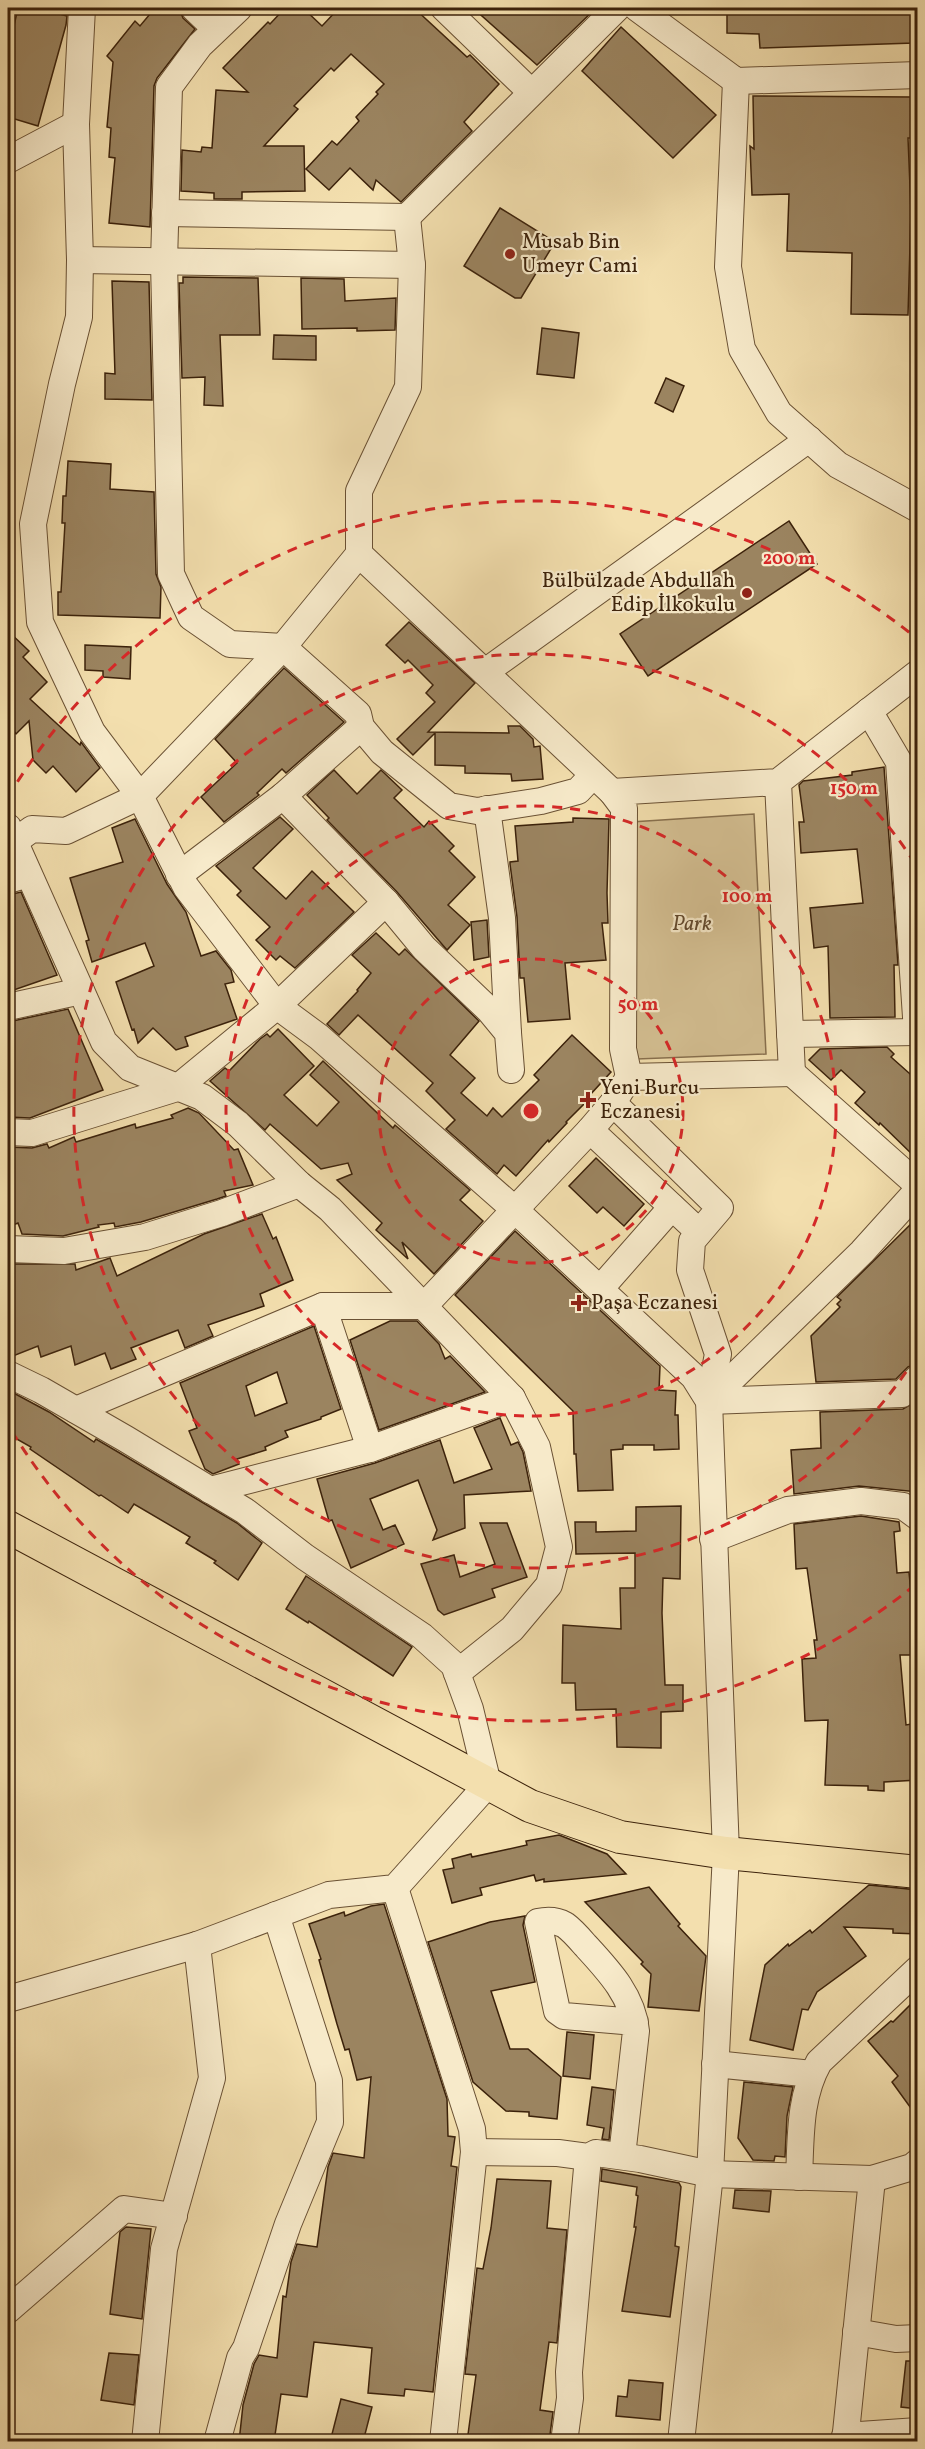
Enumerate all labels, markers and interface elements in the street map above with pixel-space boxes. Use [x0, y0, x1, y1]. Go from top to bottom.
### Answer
place label: Musab Bin Umeyr Cami [522, 228, 638, 281]
marker: Musab Bin Umeyr Cami [503, 247, 517, 261]
text: 200 m [763, 547, 815, 572]
place label: Bülbülzade Abdullah Edip İlkokulu [542, 567, 735, 620]
marker: Bülbülzade Abdullah Edip İlkokulu [740, 586, 754, 600]
text: 150 m [830, 777, 878, 802]
text: 100 m [722, 885, 772, 910]
park label: Park [672, 910, 712, 939]
text: 50 m [618, 993, 658, 1018]
place label: Yeni Burcu Eczanesi [600, 1074, 699, 1127]
marker: Yeni Burcu Eczanesi [581, 1093, 595, 1107]
centre of rings [521, 1101, 541, 1121]
place label: Paşa Eczanesi [591, 1289, 718, 1318]
marker: Paşa Eczanesi [572, 1296, 586, 1310]

